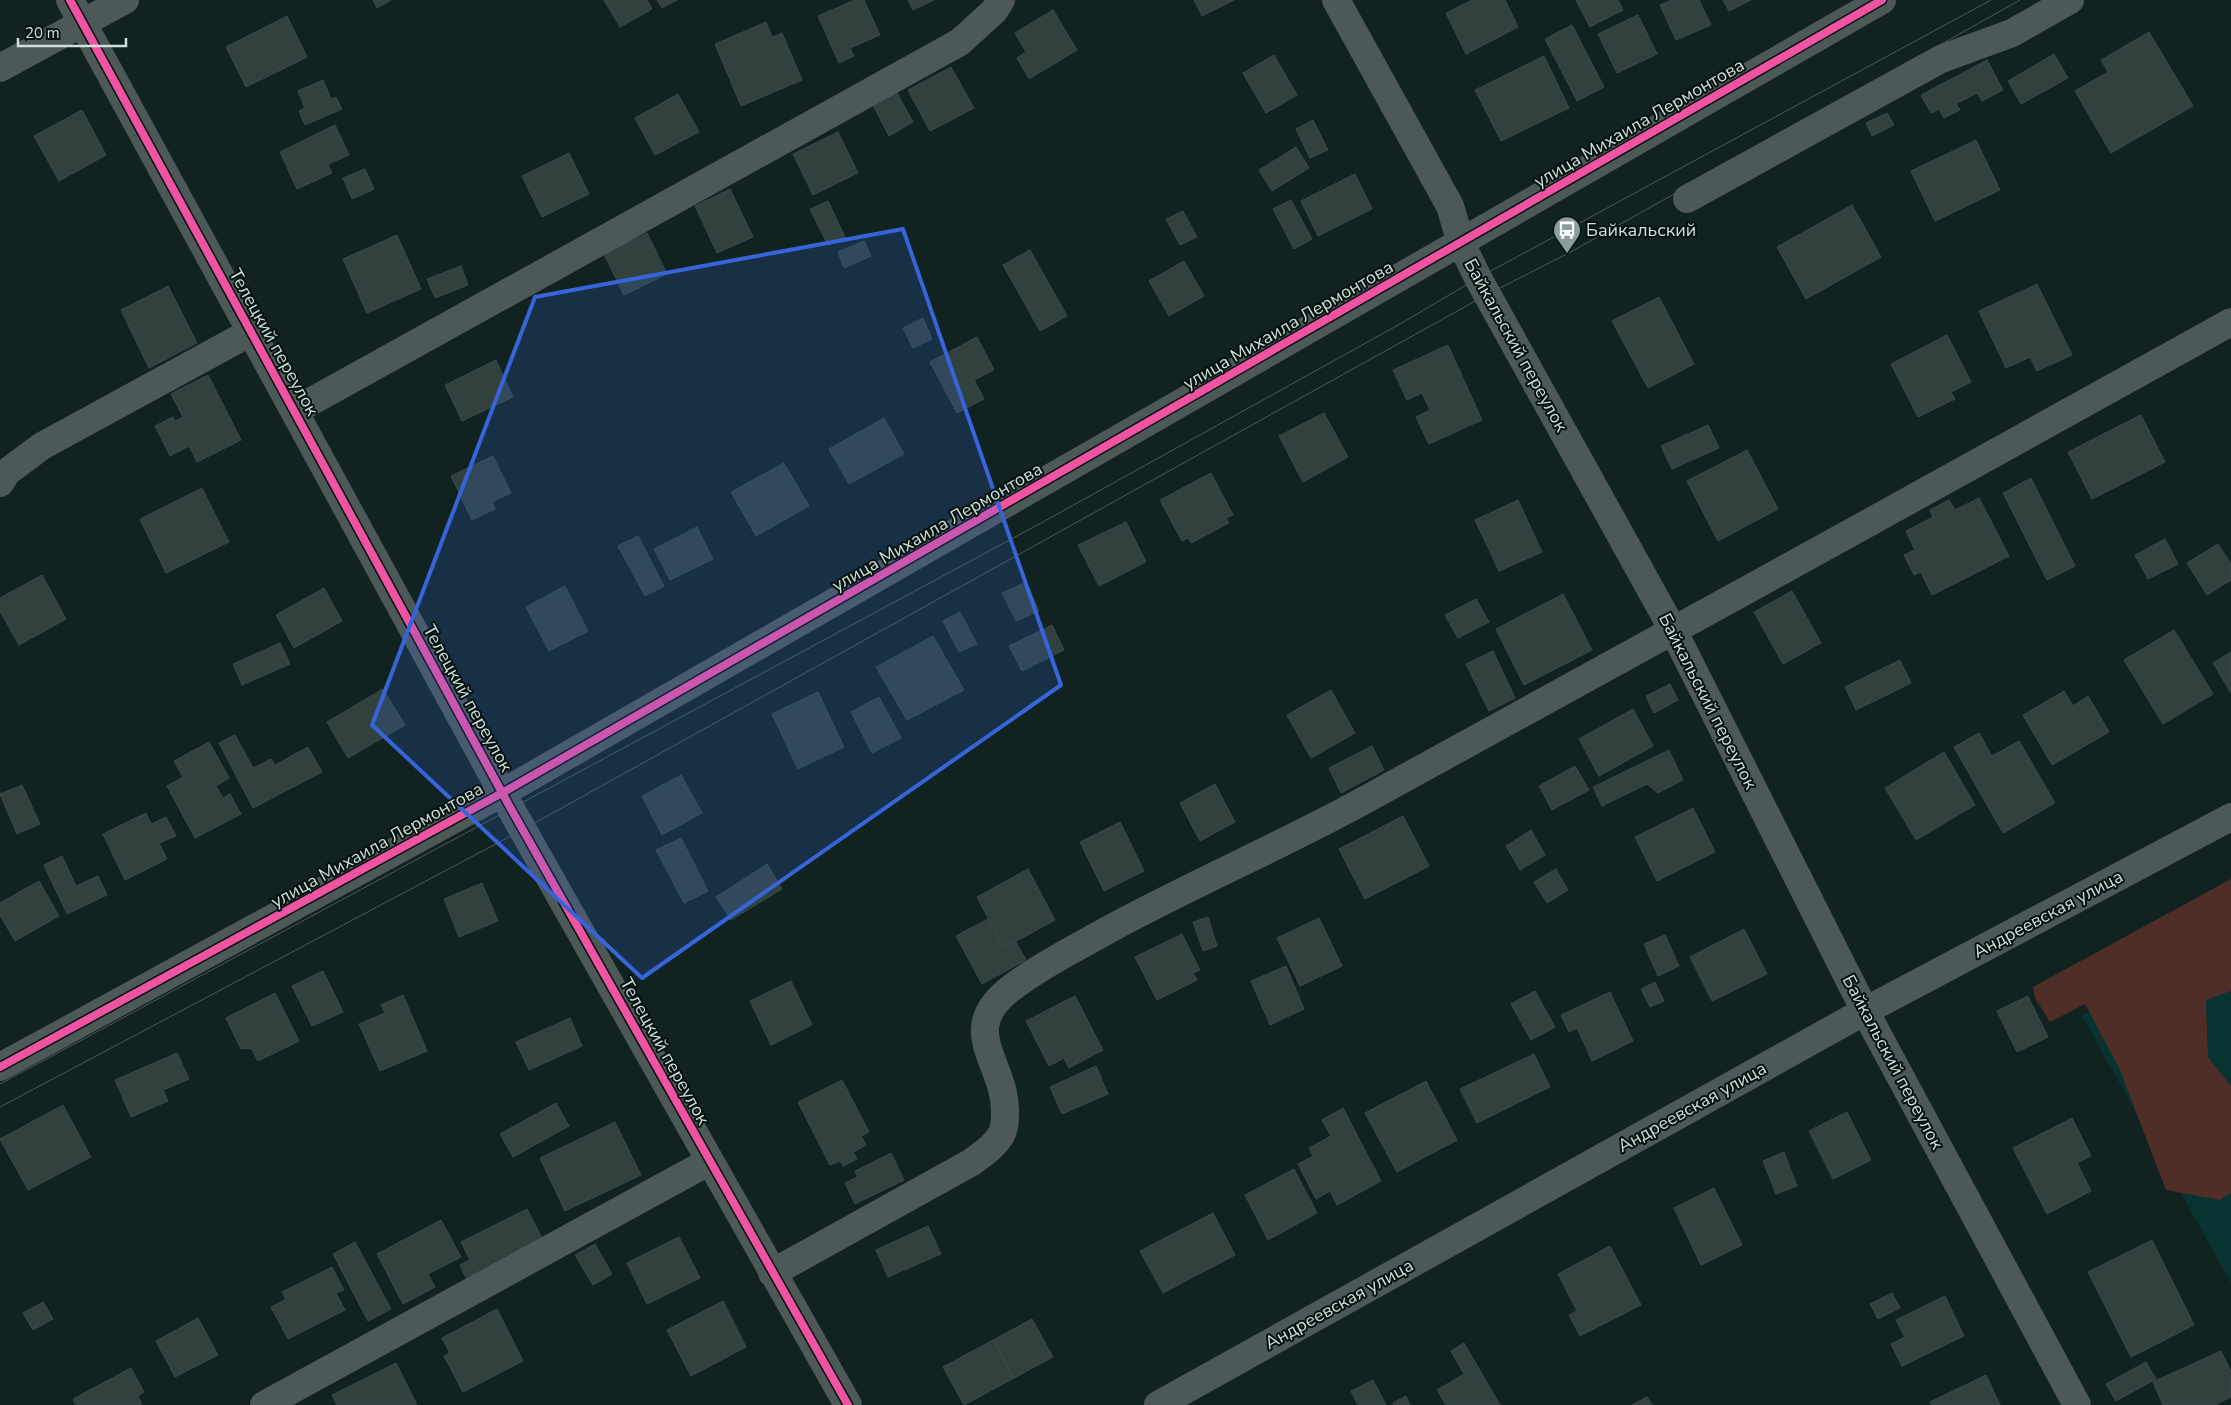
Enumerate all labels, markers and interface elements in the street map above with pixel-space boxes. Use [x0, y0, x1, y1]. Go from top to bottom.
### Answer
scale bar [18, 15, 125, 47]
text: 20 m [25, 23, 60, 43]
street label: улица Михаила Лермонтова [1529, 53, 1749, 193]
bus stop icon: Байкальский [1552, 215, 1582, 254]
place label: Байкальский [1586, 218, 1696, 242]
street label: Байкальский переулок [1458, 254, 1574, 436]
street label: улица Михаила Лермонтова [1178, 255, 1398, 395]
street label: Телецкий переулок [224, 264, 325, 420]
street label: улица Михаила Лермонтова [827, 457, 1047, 597]
street label: Байкальский переулок [1653, 609, 1763, 794]
street label: Телецкий переулок [418, 620, 519, 776]
street label: улица Михаила Лермонтова [267, 777, 487, 913]
street label: Андреевская улица [1969, 864, 2127, 964]
street label: Байкальский переулок [1837, 971, 1949, 1154]
street label: Телецкий переулок [615, 973, 716, 1129]
street label: Андреевская улица [1613, 1056, 1771, 1158]
street label: Андреевская улица [1260, 1253, 1418, 1355]

